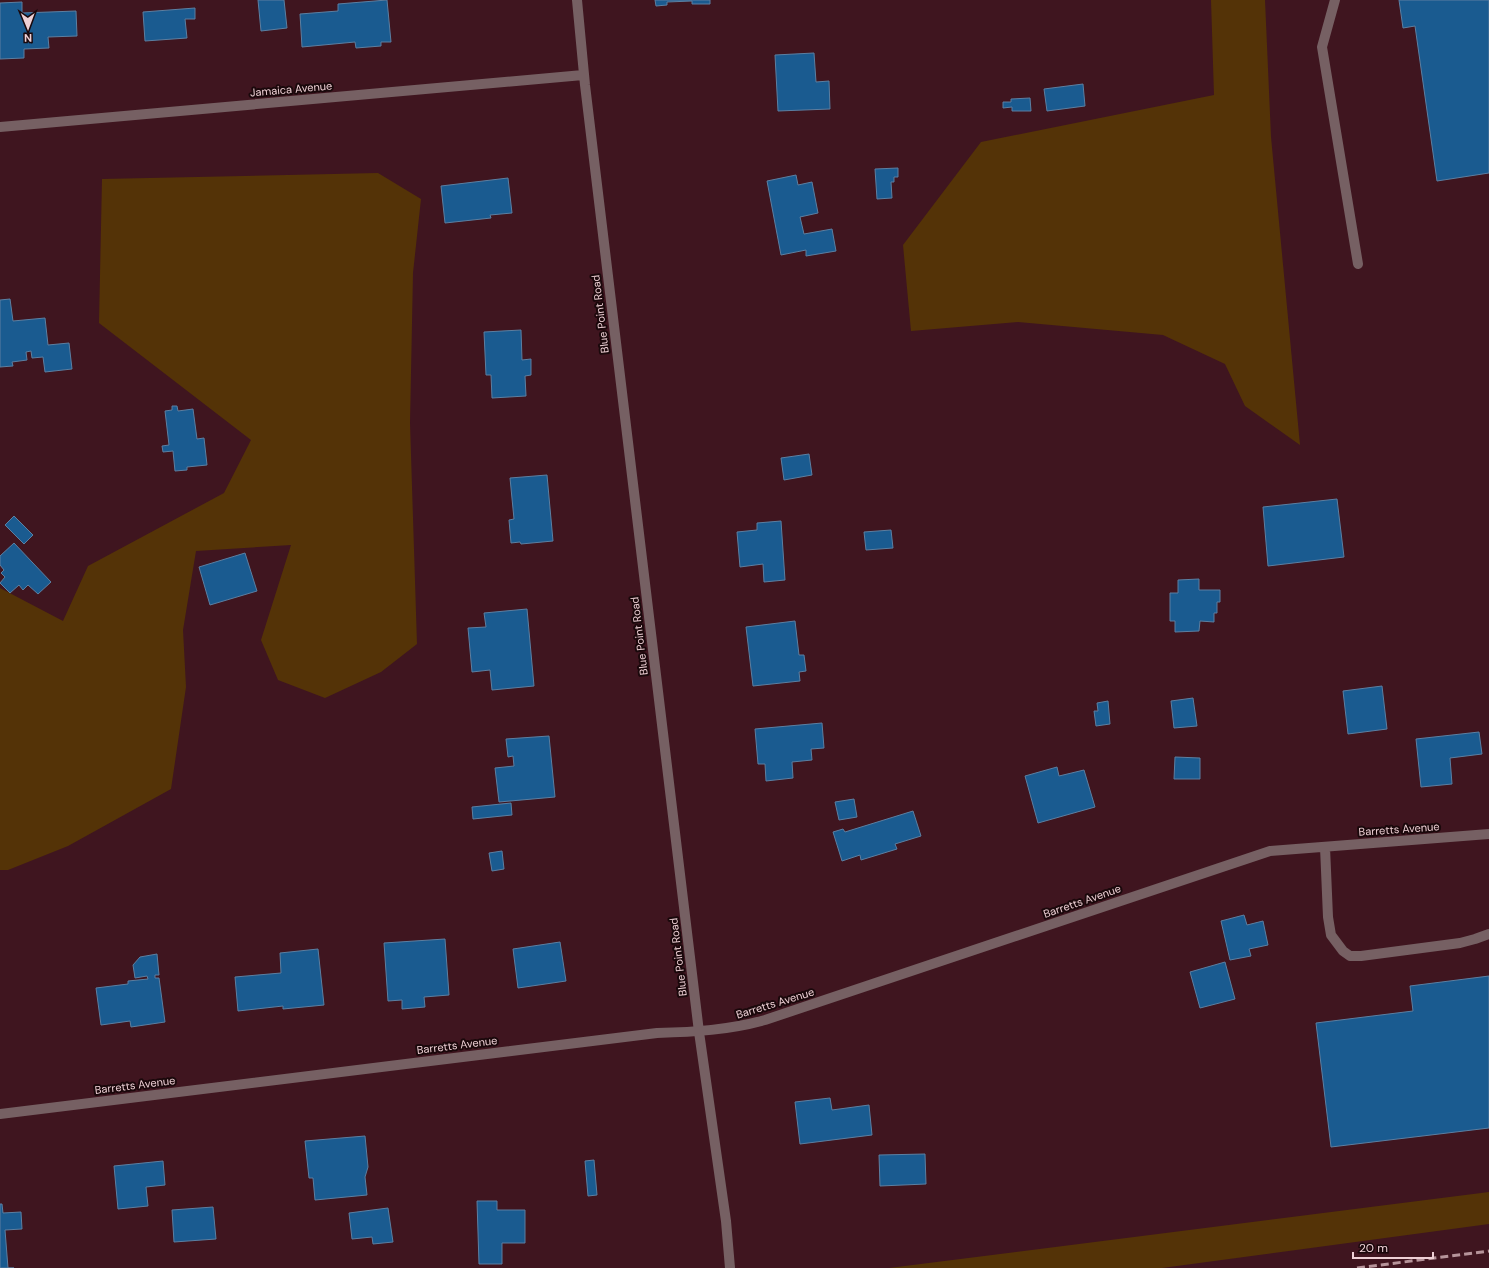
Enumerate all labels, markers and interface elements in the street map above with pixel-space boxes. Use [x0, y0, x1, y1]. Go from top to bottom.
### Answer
north arrow [8, 8, 48, 48]
text: N [24, 31, 32, 45]
street label: Jamaica Avenue [249, 78, 333, 100]
street label: Blue Point Road [588, 274, 612, 354]
street label: Blue Point Road [627, 596, 651, 676]
street label: Barretts Avenue [1358, 819, 1440, 839]
street label: Barretts Avenue [1041, 881, 1123, 921]
street label: Blue Point Road [666, 917, 690, 997]
street label: Barretts Avenue [734, 984, 816, 1022]
street label: Barretts Avenue [416, 1033, 498, 1057]
street label: Barretts Avenue [94, 1073, 176, 1097]
scale bar [1353, 1234, 1433, 1260]
text: 20 m [1359, 1240, 1388, 1256]

